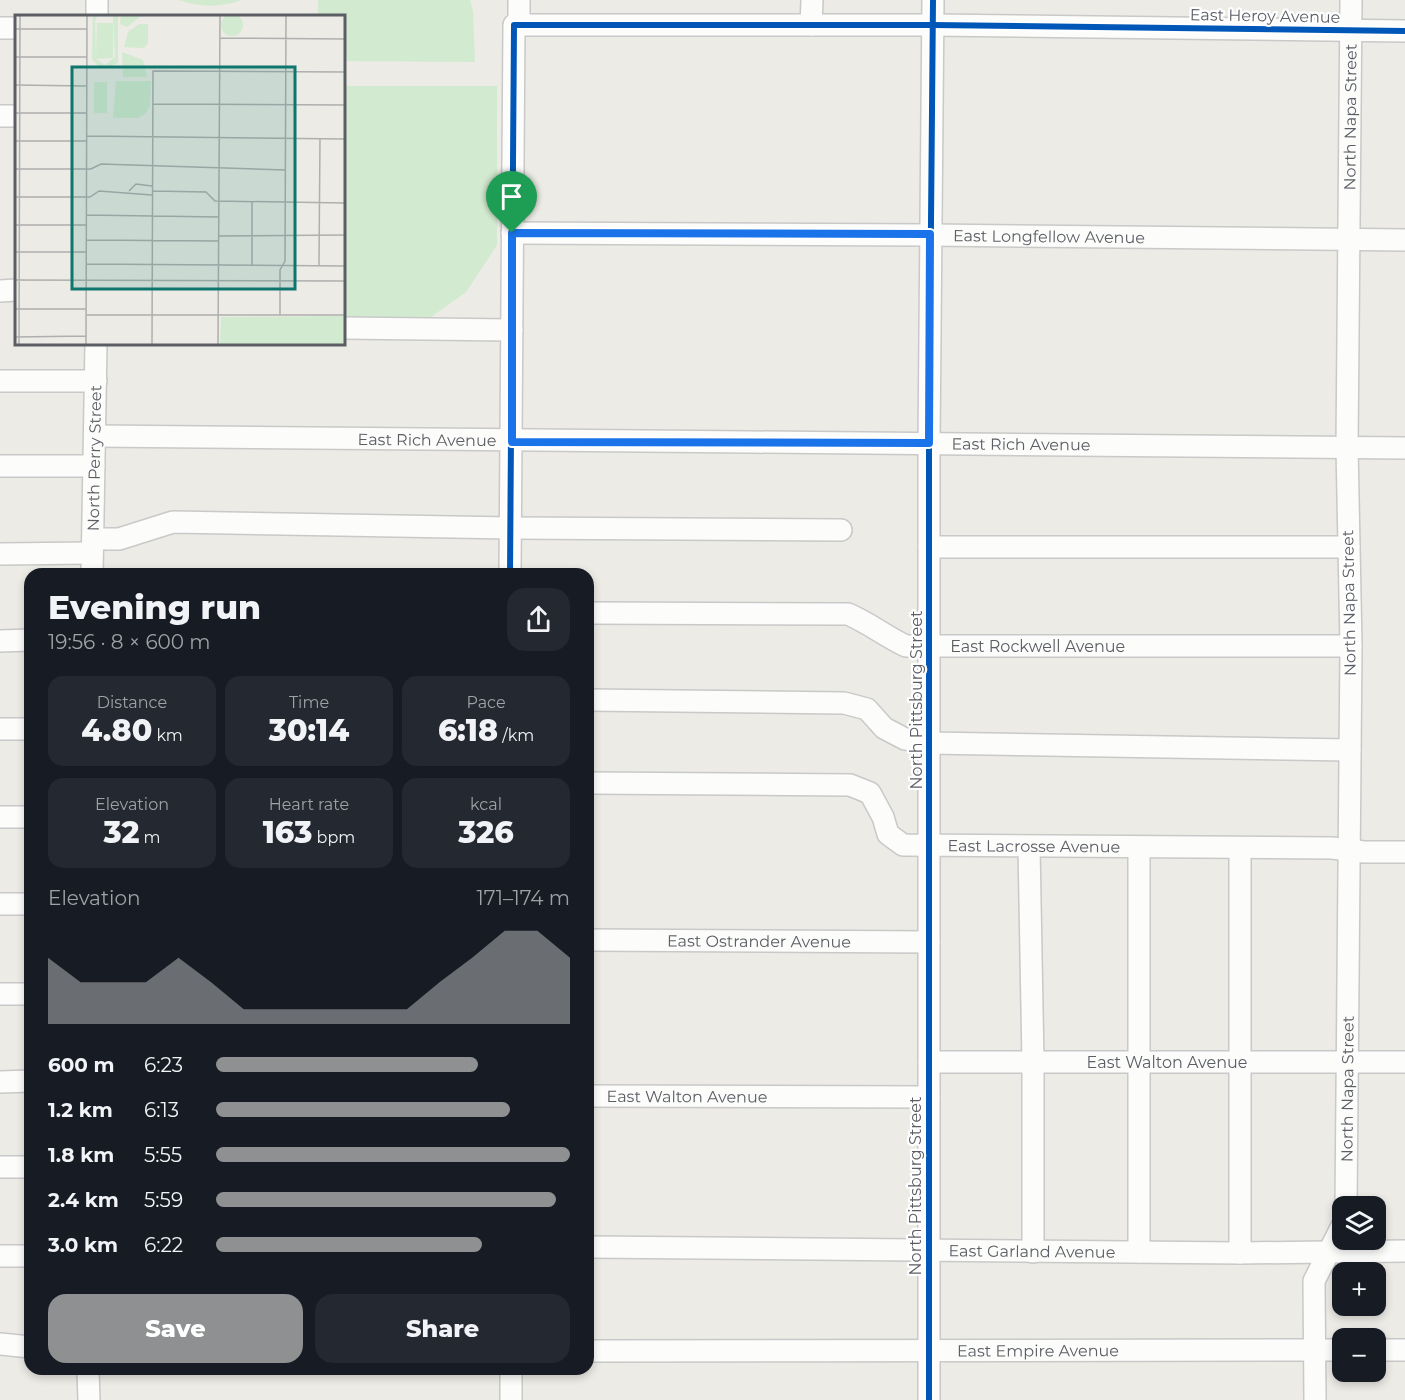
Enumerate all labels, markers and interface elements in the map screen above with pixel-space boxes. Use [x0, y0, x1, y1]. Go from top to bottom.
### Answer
street label: East Heroy Avenue [1190, 5, 1340, 27]
inset map [15, 15, 345, 345]
street label: North Napa Street [1340, 43, 1360, 190]
pin [486, 171, 537, 233]
icon: arrive [495, 180, 528, 213]
street label: East Longfellow Avenue [953, 226, 1145, 247]
street label: North Perry Street [83, 384, 105, 531]
street label: East Rich Avenue [358, 429, 496, 450]
street label: East Rich Avenue [951, 434, 1090, 454]
street label: North Napa Street [1338, 529, 1360, 676]
text: Evening run [48, 587, 261, 627]
button: share [507, 588, 570, 651]
street label: North Pittsburg Street [907, 610, 926, 789]
text: 19:56 · 8 × 600 m [48, 630, 211, 654]
street label: East Rockwell Avenue [950, 637, 1125, 656]
text: Distance [97, 693, 167, 712]
text: Time [289, 693, 329, 712]
text: Pace [466, 693, 506, 712]
text: 4.80 [81, 712, 152, 749]
text: 30:14 [269, 712, 349, 749]
text: 6:18 [438, 712, 498, 749]
text: km [152, 726, 183, 745]
text: /km [498, 726, 534, 745]
text: Elevation [95, 795, 169, 814]
text: Heart rate [269, 795, 349, 814]
text: kcal [470, 795, 502, 814]
text: 32 [103, 814, 139, 851]
text: 163 [263, 814, 312, 851]
text: 326 [458, 814, 514, 851]
text: m [139, 828, 161, 847]
text: bpm [312, 828, 355, 847]
street label: East Lacrosse Avenue [947, 836, 1120, 856]
text: Elevation [48, 886, 140, 910]
text: 171–174 m [477, 886, 570, 910]
street label: East Ostrander Avenue [667, 931, 851, 951]
street label: North Napa Street [1337, 1015, 1357, 1162]
text: 600 m [48, 1053, 115, 1077]
text: 6:23 [144, 1053, 183, 1077]
street label: East Walton Avenue [1087, 1053, 1247, 1072]
street label: East Walton Avenue [607, 1087, 767, 1106]
street label: North Pittsburg Street [906, 1096, 925, 1275]
text: 1.2 km [48, 1098, 113, 1122]
text: 6:13 [144, 1098, 179, 1122]
text: 1.8 km [48, 1143, 114, 1167]
text: 5:55 [144, 1143, 182, 1167]
text: 2.4 km [48, 1188, 119, 1212]
text: 5:59 [144, 1188, 183, 1212]
map controls [1332, 1196, 1386, 1382]
button: layers [1332, 1196, 1386, 1250]
text: 3.0 km [48, 1233, 118, 1257]
text: 6:22 [144, 1233, 183, 1257]
street label: East Garland Avenue [949, 1241, 1115, 1261]
button: + [1332, 1262, 1386, 1316]
button: Save [48, 1294, 303, 1363]
button: Share [315, 1294, 570, 1363]
button: − [1332, 1328, 1386, 1382]
street label: East Empire Avenue [957, 1341, 1119, 1360]

